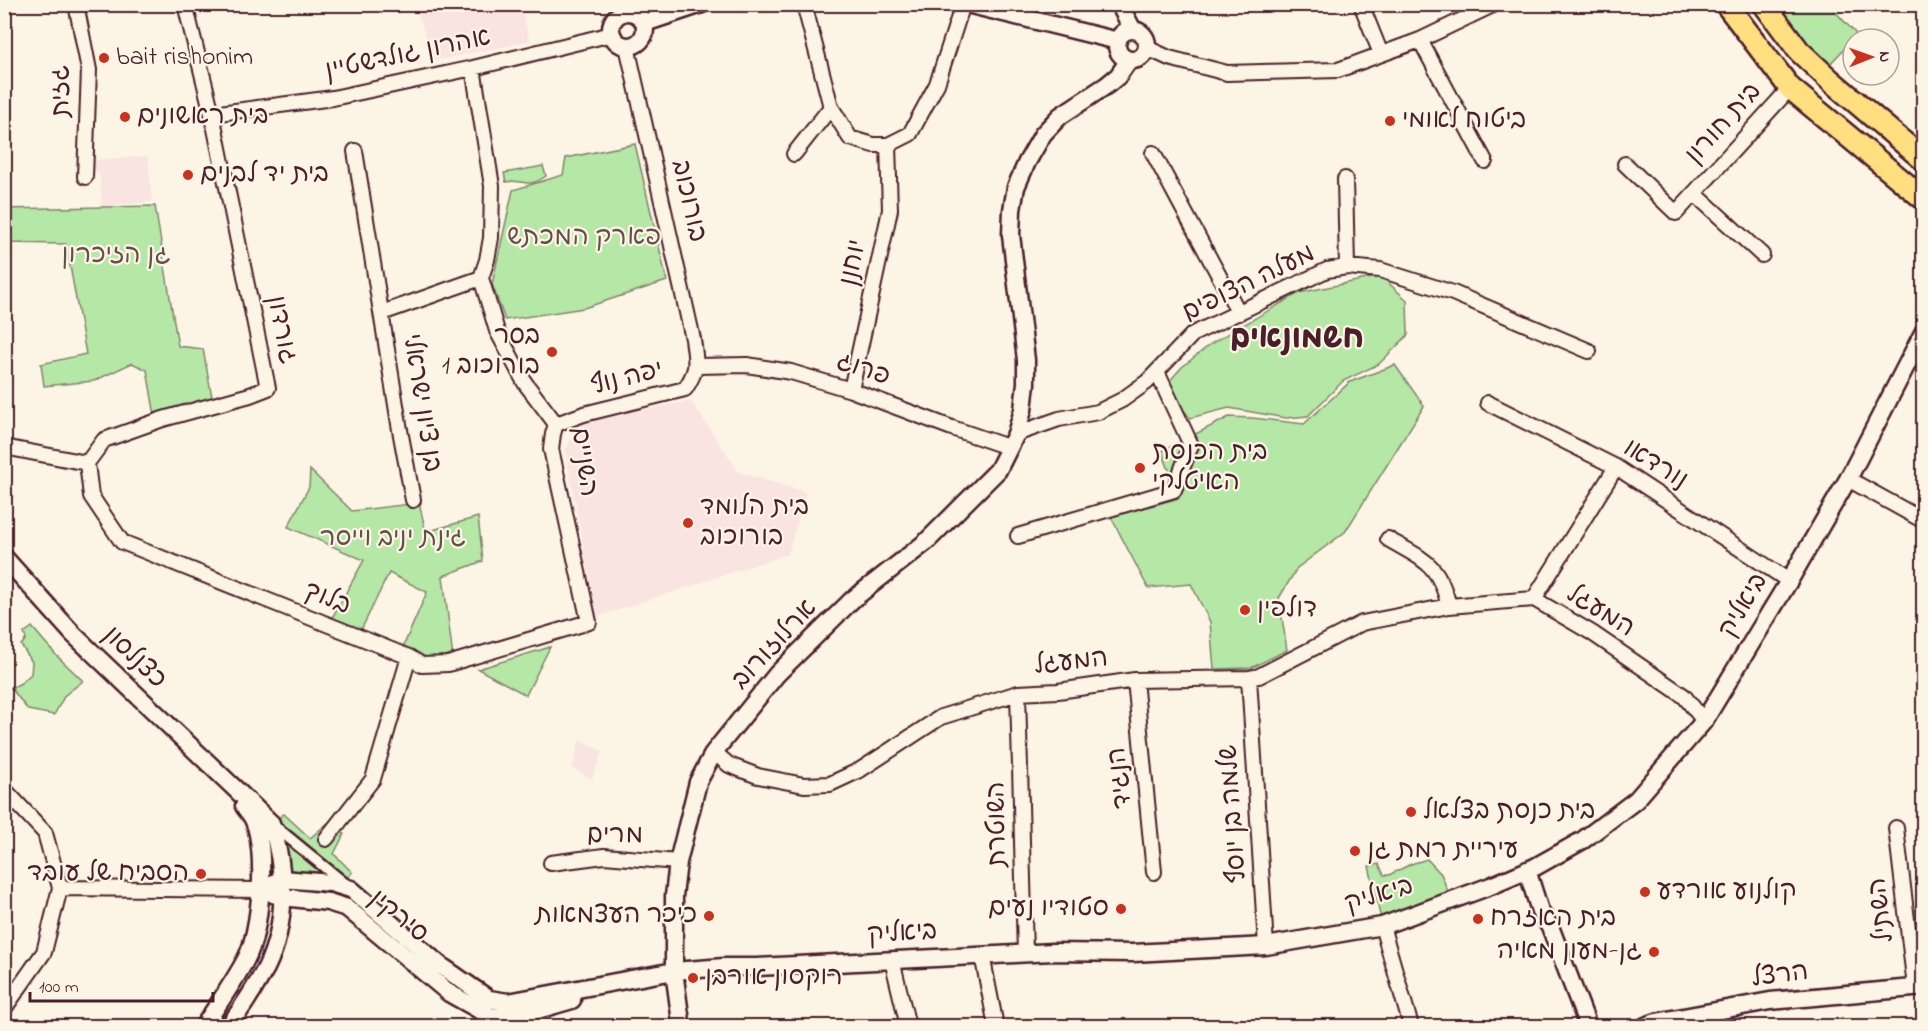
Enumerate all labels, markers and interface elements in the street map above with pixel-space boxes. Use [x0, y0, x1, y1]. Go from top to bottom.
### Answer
street label: אהרון גולדשטיין [322, 19, 494, 91]
north arrow [1841, 27, 1901, 87]
place label: bait rishonim [116, 39, 253, 77]
marker: bait rishonim [97, 51, 111, 65]
text: N [1872, 51, 1896, 63]
street label: גזית [43, 65, 81, 119]
street label: בית חורון [1677, 75, 1771, 173]
place label: בית ראשונים [137, 98, 268, 136]
place label: ביטוח לאומי [1402, 102, 1526, 140]
marker: בית ראשונים [118, 110, 132, 124]
marker: ביטוח לאומי [1383, 114, 1397, 128]
place label: בית יד לבנים [200, 156, 329, 194]
street label: בורוכוב [660, 156, 716, 246]
marker: בית יד לבנים [181, 168, 195, 182]
park label: פארק המכתש [507, 219, 661, 257]
street label: מעלה הצופים [1176, 235, 1322, 333]
street label: יוחנן [831, 236, 877, 290]
park label: גן הזיכרון [62, 237, 171, 275]
street label: גורדון [256, 292, 306, 368]
district label: חשמונאים [1230, 316, 1364, 363]
place label: בסר בורוכוב 1 [442, 318, 540, 386]
street label: בן ציון ישראלי [391, 331, 451, 475]
street label: פרוג [831, 343, 895, 397]
marker: בסר בורוכוב 1 [545, 345, 559, 359]
street label: יפה נוף [587, 352, 667, 406]
street label: השניים [559, 425, 607, 499]
street label: נורדאו [1615, 430, 1695, 500]
place label: בית הכנסת האיטלקי [1152, 434, 1268, 502]
marker: בית הכנסת האיטלקי [1133, 461, 1147, 475]
place label: בית הלומד בורוכוב [700, 489, 809, 557]
marker: בית הלומד בורוכוב [681, 516, 695, 530]
park label: גינת יניב וייסר [320, 520, 466, 558]
street label: ביאליק [1710, 566, 1778, 646]
street label: בלוך [298, 572, 356, 626]
street label: המעגל [1558, 576, 1642, 648]
street label: ארלוזורוב [723, 591, 827, 699]
place label: דולפין [1257, 591, 1317, 629]
marker: דולפין [1238, 603, 1252, 617]
street label: כצנלסון [93, 618, 175, 698]
street label: המעגל [1032, 640, 1110, 686]
street label: שלמה בן יוסף [1210, 743, 1258, 885]
street label: הנגיד [1099, 745, 1143, 811]
street label: השוטרת [978, 781, 1018, 869]
place label: בית כנסת בצלאל [1423, 793, 1595, 831]
marker: בית כנסת בצלאל [1404, 805, 1418, 819]
street label: מרים [587, 817, 643, 855]
place label: עיריית רמת גן [1367, 832, 1518, 870]
marker: עיריית רמת גן [1348, 844, 1362, 858]
place label: הסביח של עובד [27, 855, 189, 893]
marker: הסביח של עובד [194, 867, 208, 881]
street label: ביאליק [1340, 868, 1418, 924]
place label: קולנוע אורדע [1657, 873, 1796, 911]
street label: השתיל [1859, 875, 1905, 945]
street label: סירקין [360, 881, 436, 953]
marker: קולנוע אורדע [1638, 885, 1652, 899]
place label: סטודיו נעים [988, 890, 1109, 928]
place label: כיכר העצמאות [533, 897, 697, 935]
place label: בית האזרח [1490, 900, 1616, 938]
marker: סטודיו נעים [1114, 902, 1128, 916]
marker: כיכר העצמאות [702, 909, 716, 923]
marker: בית האזרח [1471, 912, 1485, 926]
street label: ביאליק [866, 913, 938, 955]
place label: גן-מעון מאיה [1497, 933, 1642, 971]
marker: גן-מעון מאיה [1647, 945, 1661, 959]
street label: הרצל [1749, 954, 1811, 998]
place label: רוקסון אורבן [705, 959, 843, 997]
scale bar [30, 965, 213, 1003]
marker: רוקסון אורבן [686, 971, 700, 985]
text: 100 m [39, 975, 79, 1001]

